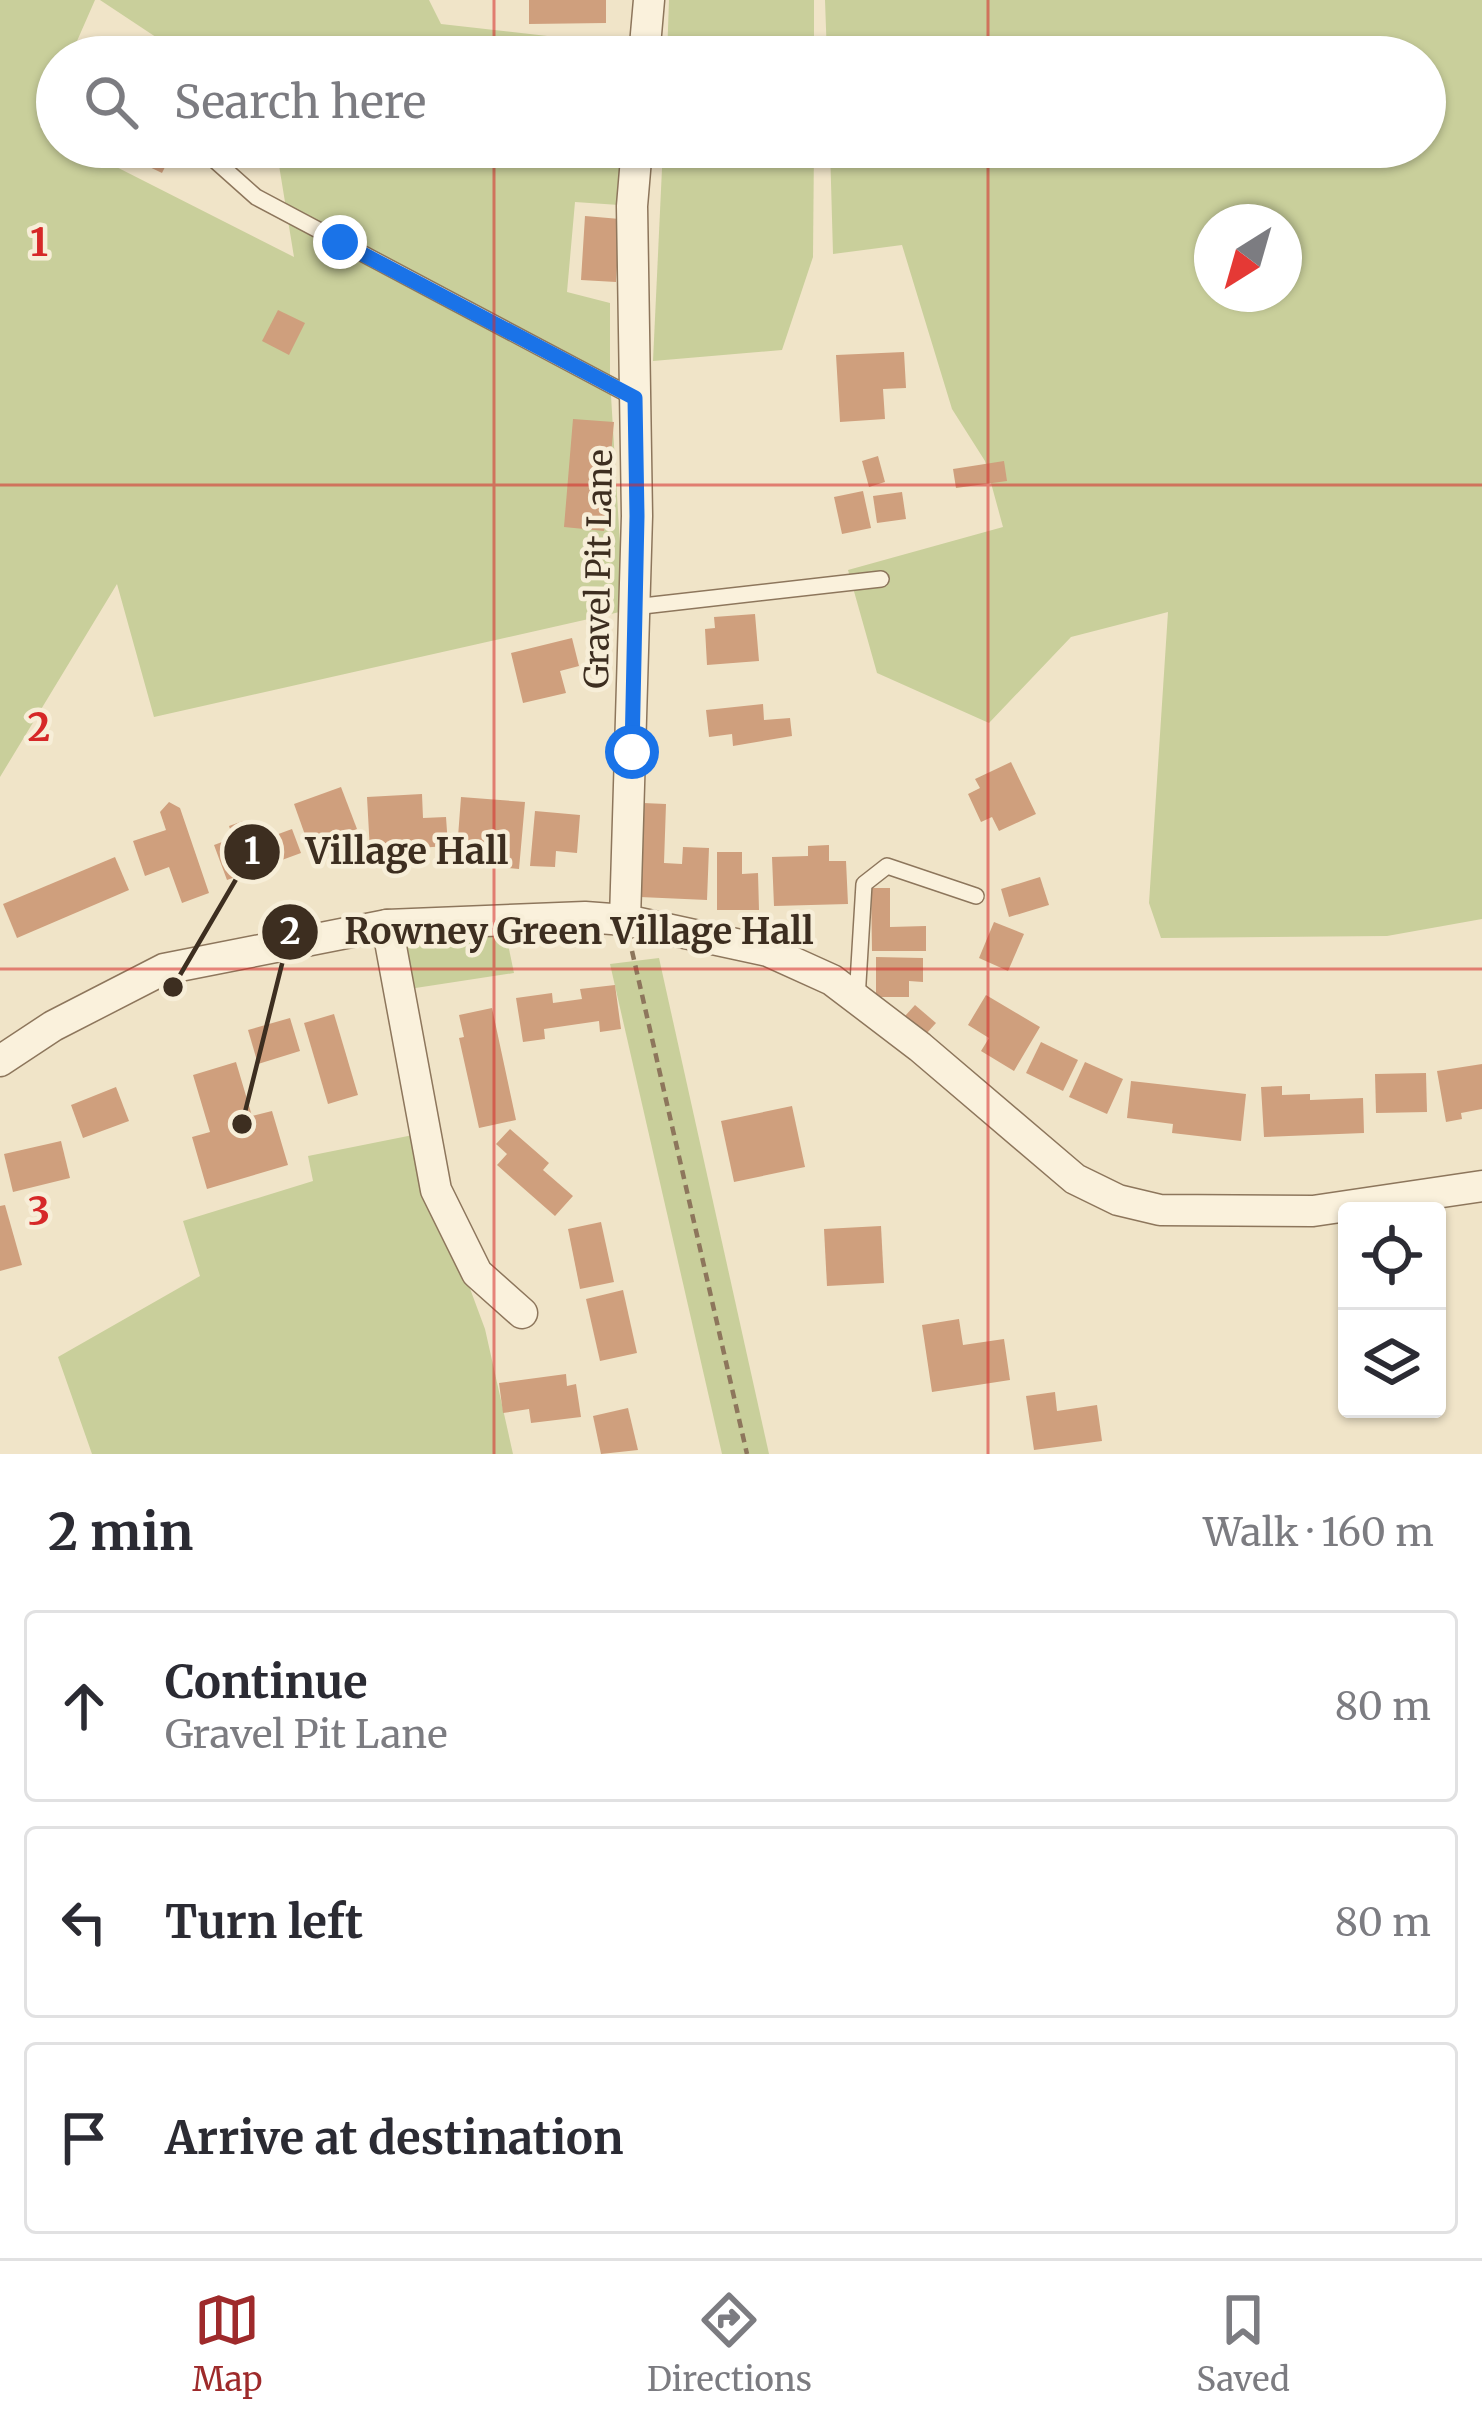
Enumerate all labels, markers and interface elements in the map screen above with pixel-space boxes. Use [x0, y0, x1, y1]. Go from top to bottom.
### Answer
search box [36, 36, 1446, 168]
icon: search [78, 69, 144, 135]
text: Search here [174, 74, 426, 130]
north arrow [1194, 204, 1302, 312]
route end [313, 215, 367, 269]
text: 1 [30, 218, 48, 267]
street label: Gravel Pit Lane [576, 449, 621, 689]
text: 2 [28, 703, 50, 752]
route start [605, 725, 659, 779]
callout: Village Hall [222, 816, 533, 888]
text: 1 [244, 829, 260, 874]
text: Village Hall [304, 829, 509, 874]
callout: Rowney Green Village Hall [260, 896, 838, 968]
text: 2 [279, 909, 301, 954]
text: Rowney Green Village Hall [344, 909, 814, 954]
text: 3 [28, 1187, 50, 1236]
map controls [1338, 1202, 1446, 1418]
button: locate [1338, 1202, 1446, 1310]
button: layers [1338, 1310, 1446, 1418]
text: 2 min [48, 1500, 193, 1564]
text: Walk · 160 m [1203, 1508, 1434, 1557]
text: Continue [165, 1654, 367, 1710]
icon: ahead [51, 1673, 117, 1739]
text: 80 m [1335, 1682, 1431, 1731]
text: Gravel Pit Lane [165, 1710, 448, 1759]
icon: left [51, 1889, 117, 1955]
text: Turn left [165, 1894, 363, 1950]
text: 80 m [1335, 1898, 1431, 1947]
icon: arrive [51, 2105, 117, 2171]
text: Arrive at destination [165, 2110, 623, 2166]
tab: Map [192, 2287, 263, 2400]
tab: Directions [647, 2287, 812, 2400]
tab: Saved [1196, 2287, 1290, 2400]

